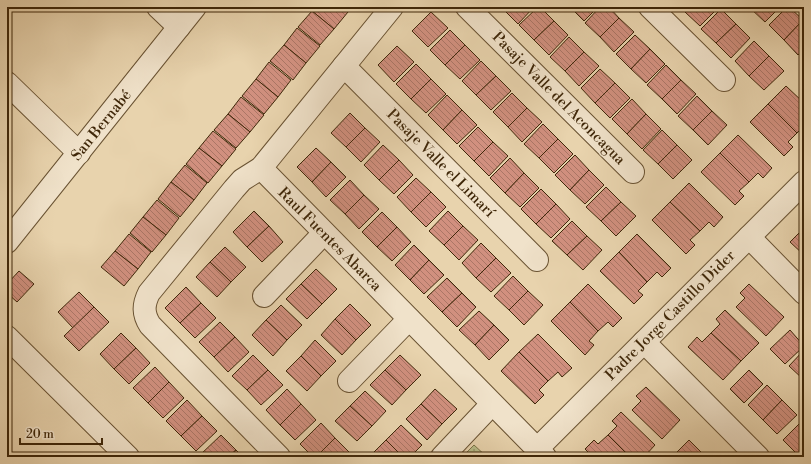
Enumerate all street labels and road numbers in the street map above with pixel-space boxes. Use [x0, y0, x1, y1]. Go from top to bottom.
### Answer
street label: Pasaje Valle del Aconcagua [488, 28, 630, 169]
street label: San Bernabé [67, 86, 136, 165]
street label: Pasaje Valle el Limarí [382, 105, 500, 222]
street label: Raul Fuentes Abarca [274, 183, 386, 296]
street label: Padre Jorge Castillo Dider [601, 246, 740, 384]

